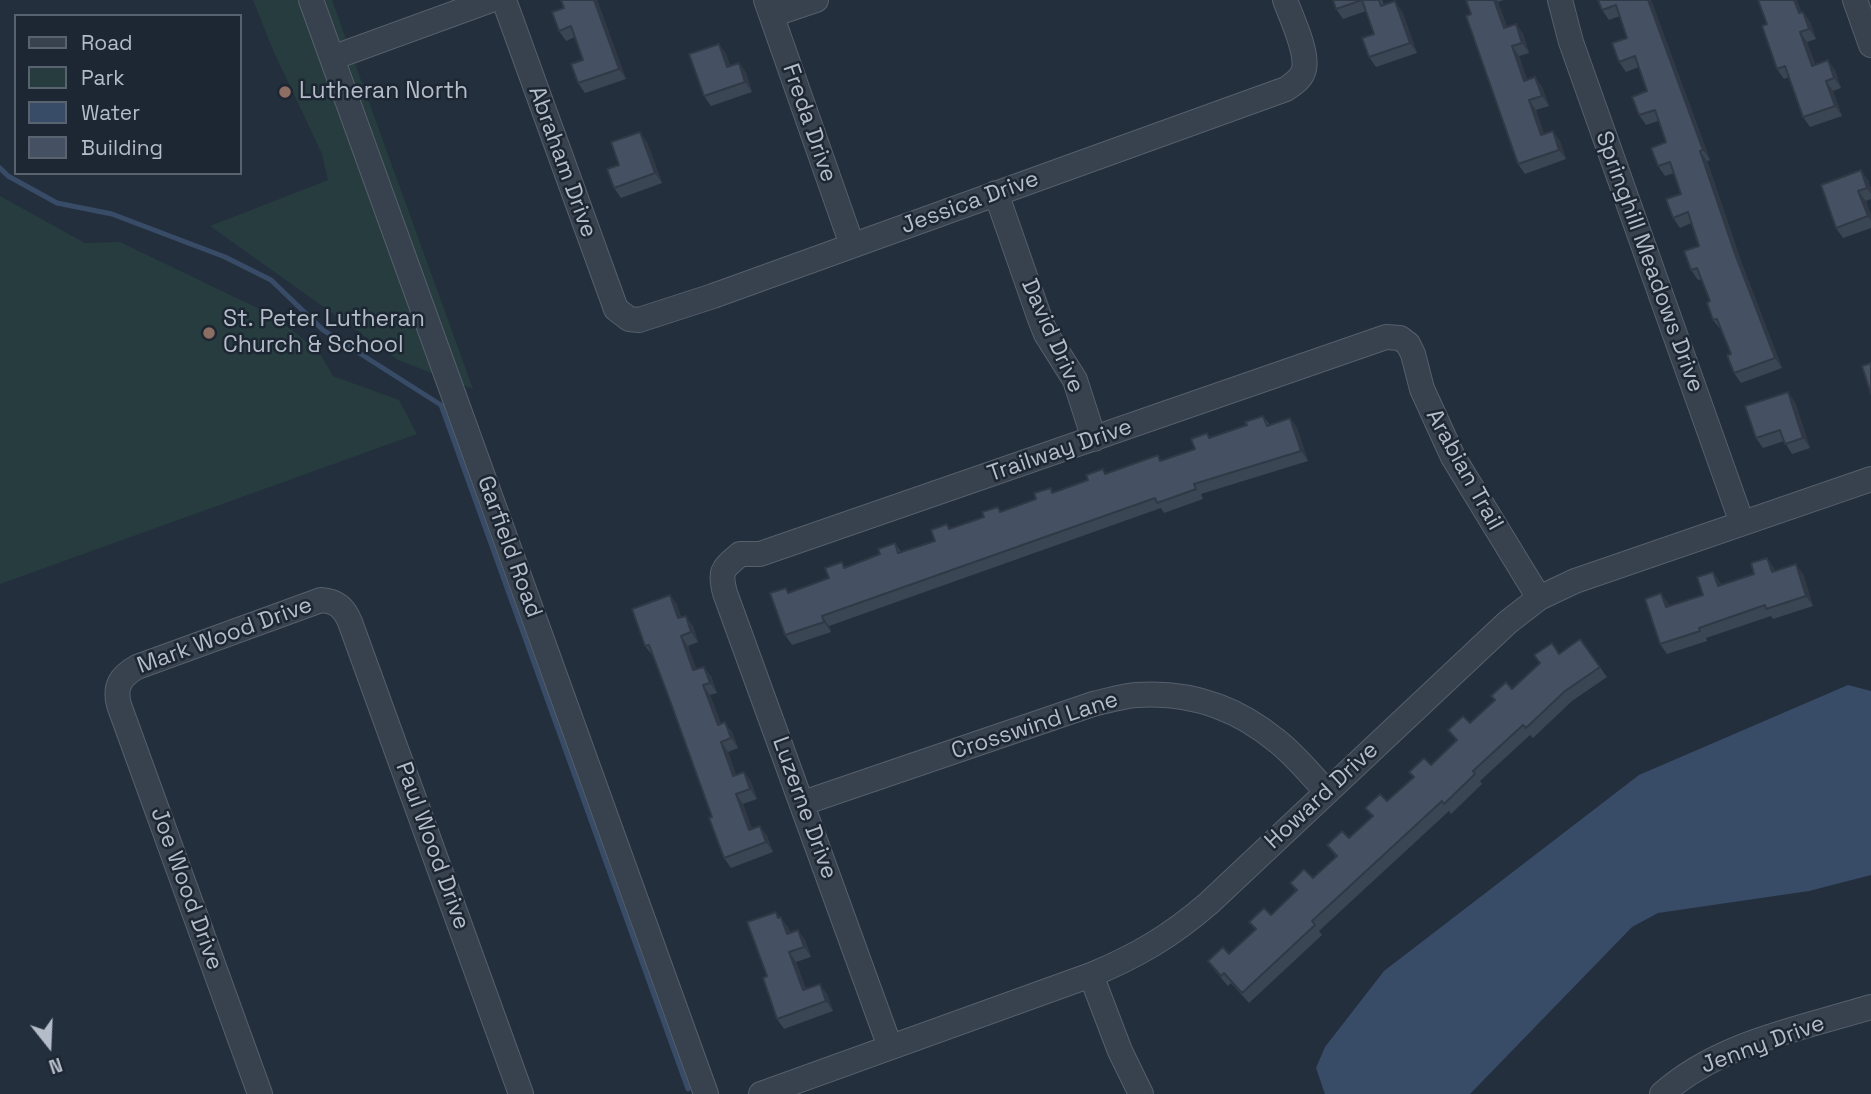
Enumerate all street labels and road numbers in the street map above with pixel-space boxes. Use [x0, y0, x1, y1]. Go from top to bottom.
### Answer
street label: Freda Drive [776, 60, 842, 186]
street label: Abraham Drive [522, 83, 602, 241]
street label: Springhill Meadows Drive [1589, 128, 1709, 396]
street label: Jessica Drive [897, 165, 1043, 241]
street label: David Drive [1015, 275, 1089, 397]
street label: Arabian Trail [1419, 405, 1509, 535]
street label: Trailway Drive [984, 413, 1136, 489]
street label: Garfield Road [471, 472, 547, 622]
street label: Mark Wood Drive [134, 592, 316, 680]
street label: Crosswind Lane [948, 686, 1122, 766]
street label: Luzerne Drive [766, 733, 842, 883]
street label: Howard Drive [1260, 737, 1384, 855]
street label: Paul Wood Drive [389, 759, 475, 933]
street label: Joe Wood Drive [144, 804, 228, 974]
street label: Jenny Drive [1697, 1010, 1829, 1080]

